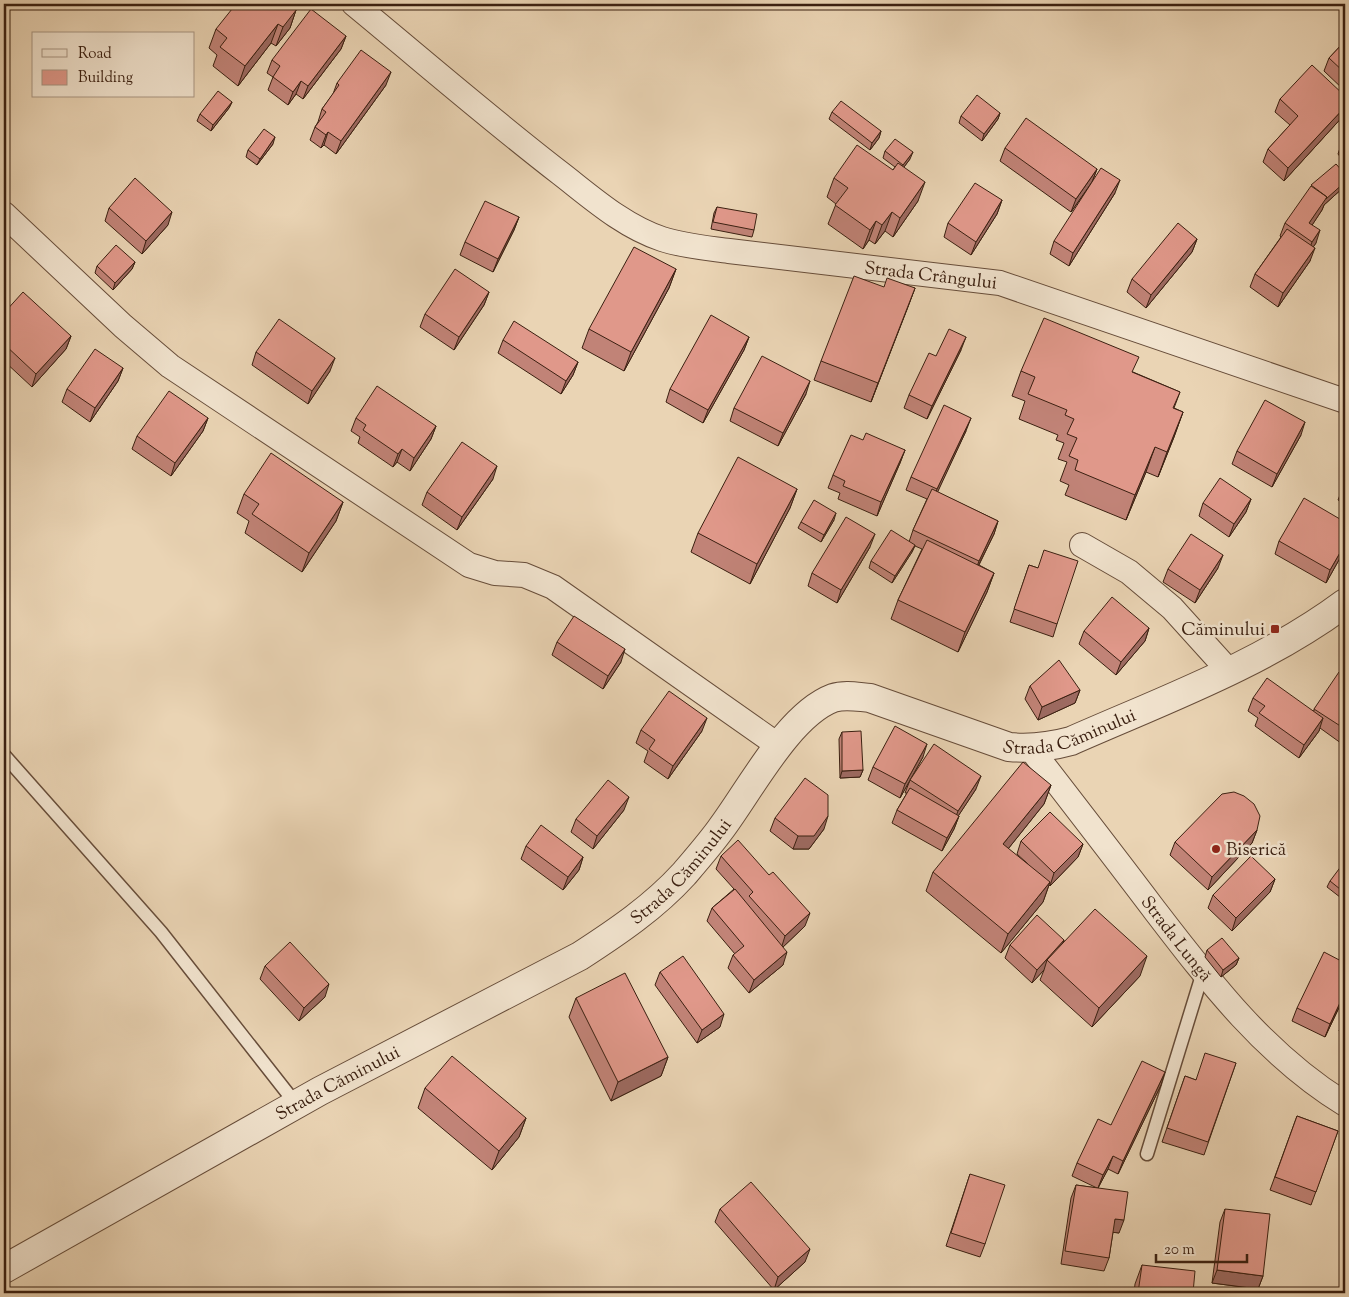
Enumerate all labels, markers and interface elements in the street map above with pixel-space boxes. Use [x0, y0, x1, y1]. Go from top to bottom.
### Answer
legend [32, 32, 195, 98]
text: Road [78, 44, 112, 65]
text: Building [78, 68, 133, 89]
street label: Strada Crângului [863, 256, 998, 298]
place label: Căminului [1181, 618, 1265, 644]
marker: Căminului [1269, 623, 1281, 635]
street label: Strada Căminului [999, 704, 1141, 763]
street label: Strada Căminului [626, 814, 739, 932]
place label: Biserică [1226, 838, 1286, 864]
marker: Biserică [1210, 843, 1222, 855]
street label: Strada Lungă [1133, 891, 1217, 988]
street label: Strada Căminului [271, 1041, 405, 1128]
scale bar [1156, 1232, 1248, 1264]
text: 20 m [1164, 1240, 1195, 1261]

